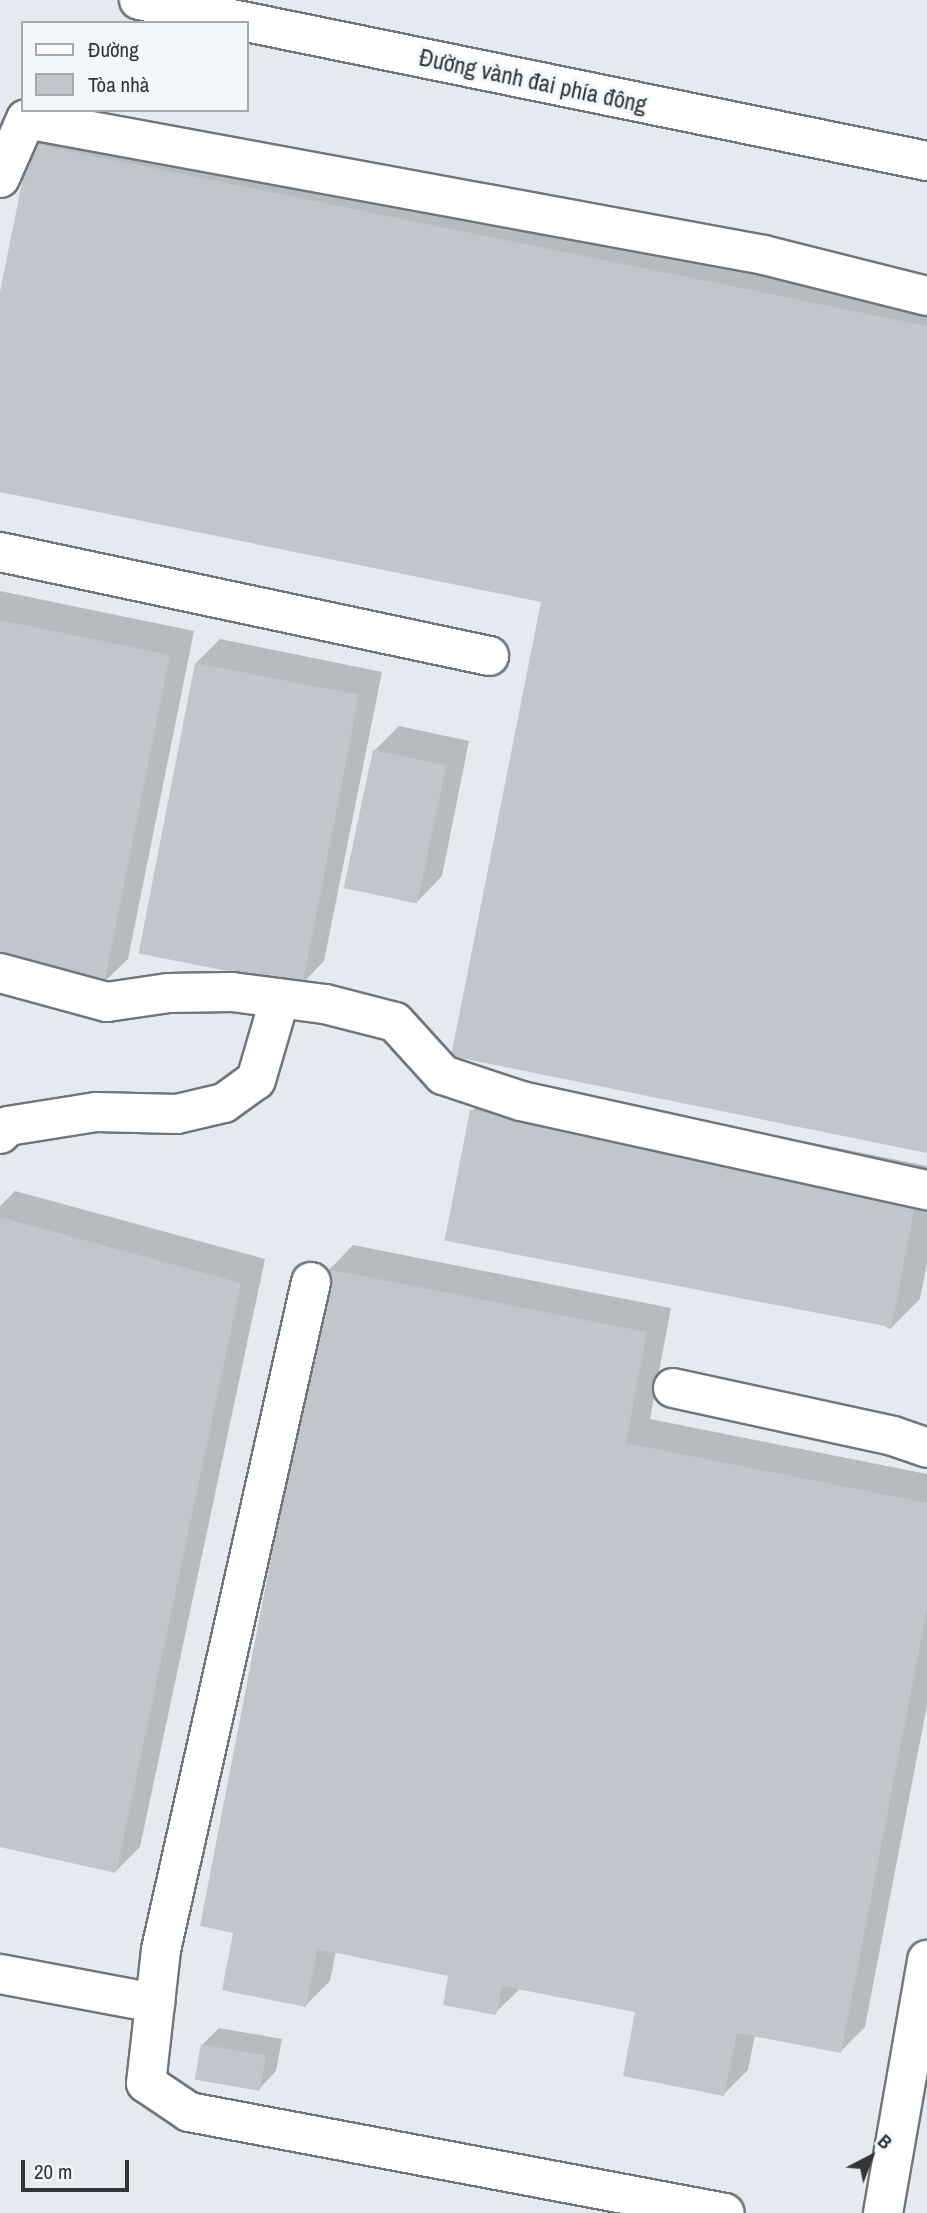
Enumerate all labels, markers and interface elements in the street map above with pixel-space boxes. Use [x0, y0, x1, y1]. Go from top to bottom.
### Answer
legend [21, 21, 248, 112]
text: Đường [88, 35, 139, 64]
street label: Đường vành đai phía đông [417, 43, 649, 119]
text: Tòa nhà [88, 70, 149, 99]
north arrow [836, 2122, 906, 2192]
text: B [872, 2128, 898, 2155]
scale bar [24, 2146, 133, 2190]
text: 20 m [34, 2157, 72, 2186]

